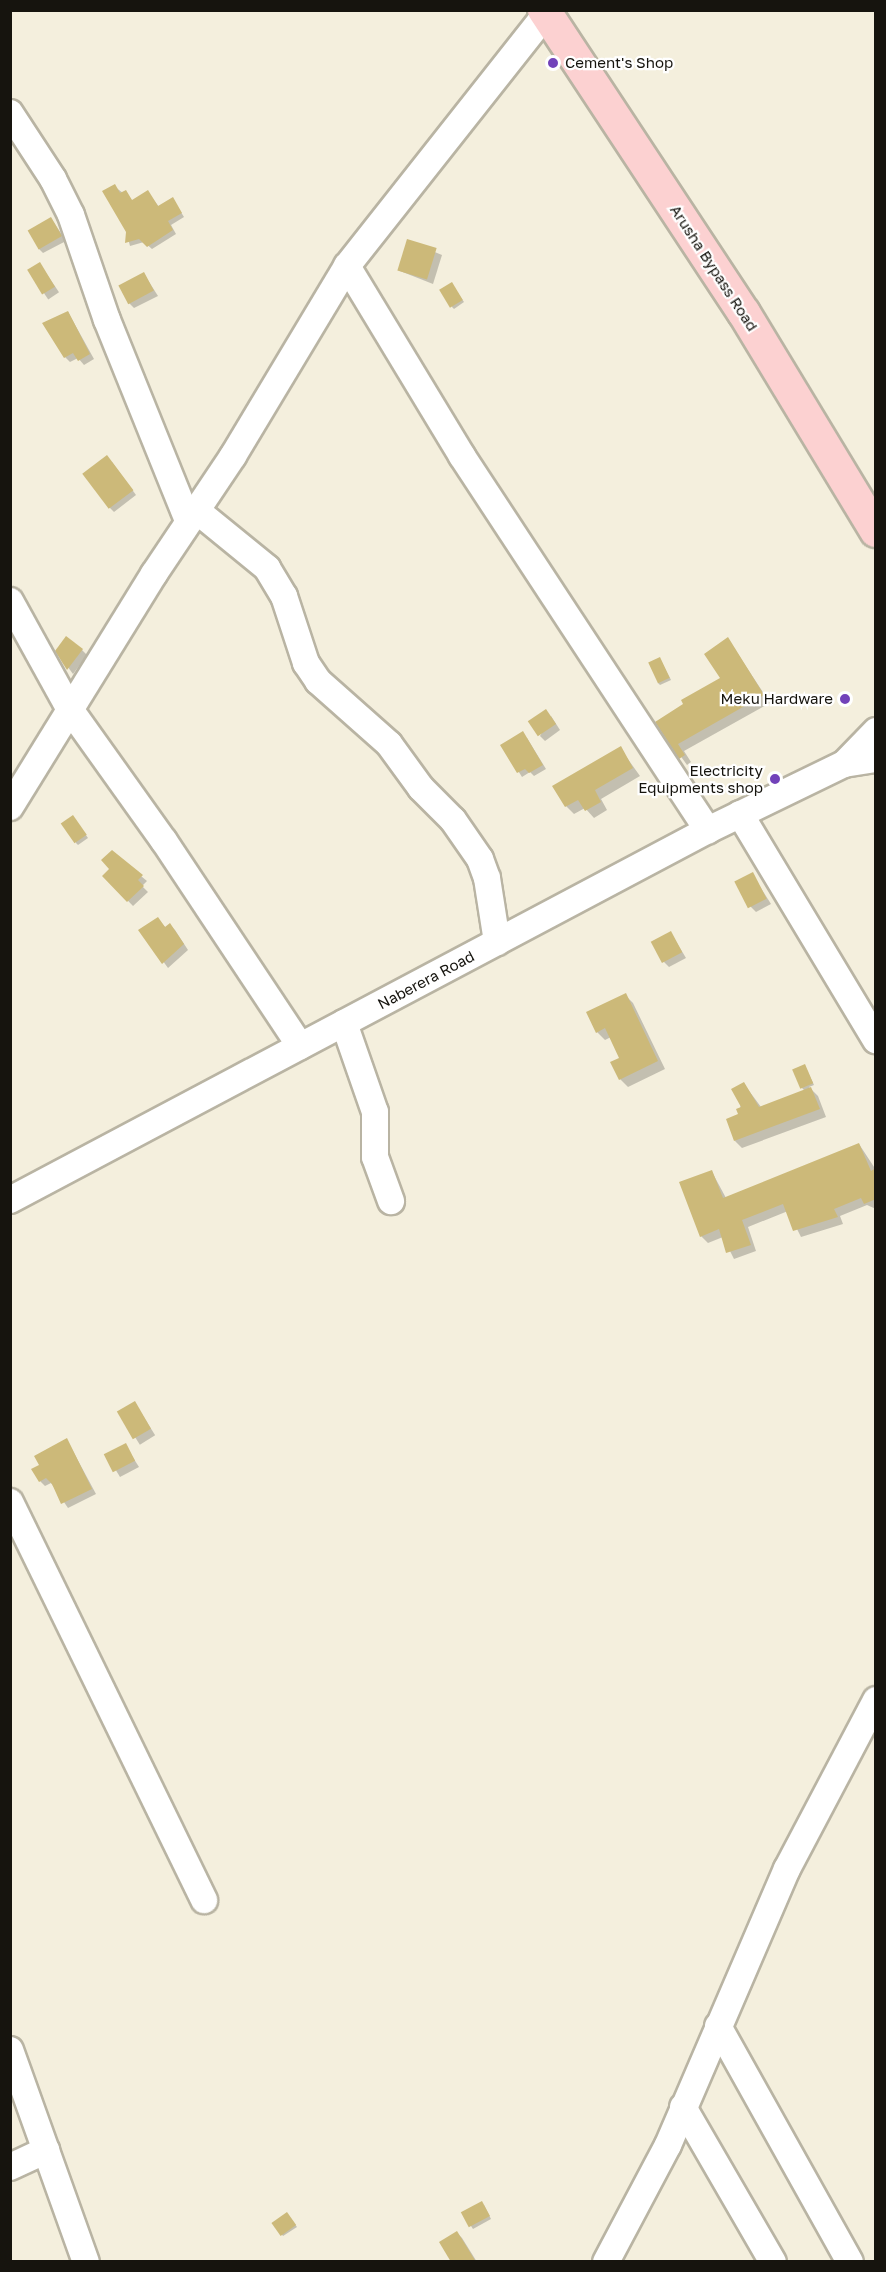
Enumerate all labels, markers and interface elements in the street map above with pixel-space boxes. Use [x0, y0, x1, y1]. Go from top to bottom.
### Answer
place label: Cement's Shop [565, 54, 673, 72]
marker: Cement's Shop [546, 56, 560, 70]
street label: Arusha Bypass Road [666, 202, 762, 334]
place label: Meku Hardware [721, 690, 833, 708]
marker: Meku Hardware [838, 692, 852, 706]
place label: Electricity Equipments shop [638, 761, 763, 796]
marker: Electricity Equipments shop [768, 772, 782, 786]
street label: Naberera Road [375, 947, 477, 1013]

